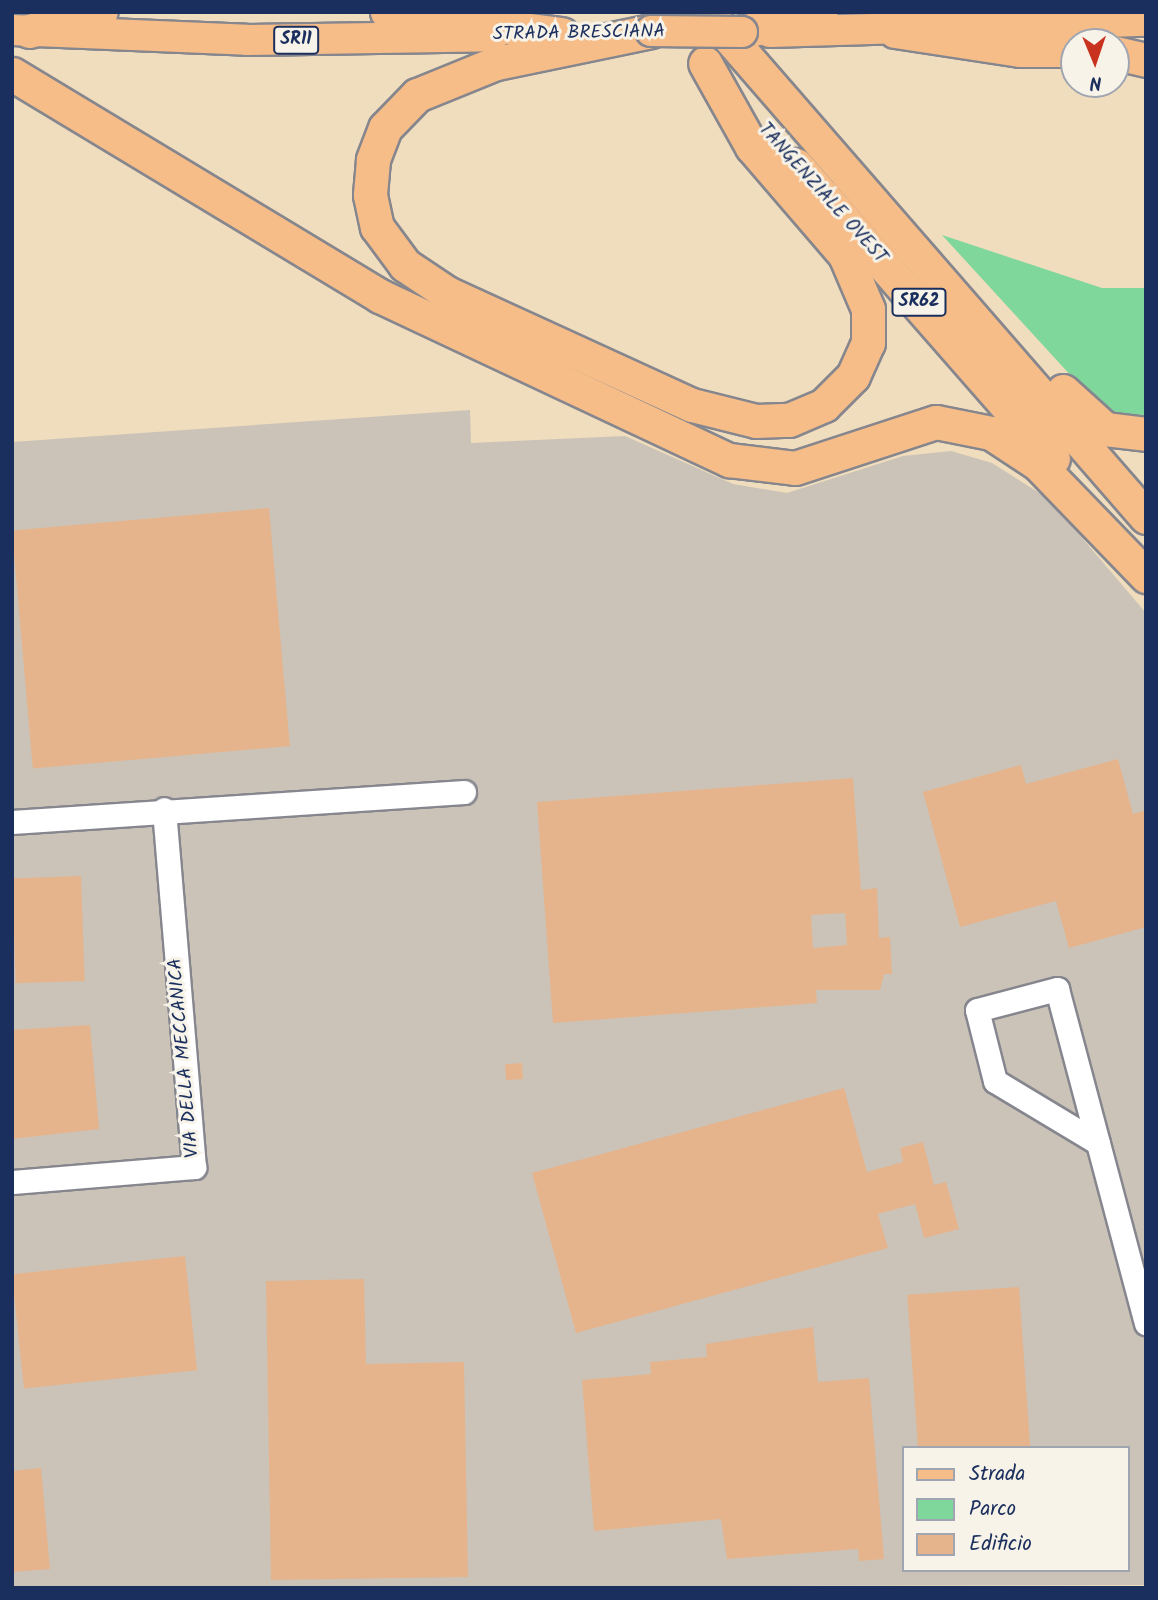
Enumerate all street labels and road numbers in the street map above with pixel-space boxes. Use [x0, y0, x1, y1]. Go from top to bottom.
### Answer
street label: STRADA BRESCIANA [493, 21, 665, 47]
road number: SR11 [272, 26, 320, 55]
street label: TANGENZIALE OVEST [753, 119, 891, 269]
road number: SR62 [891, 288, 947, 316]
street label: VIA DELLA MECCANICA [165, 957, 205, 1159]

